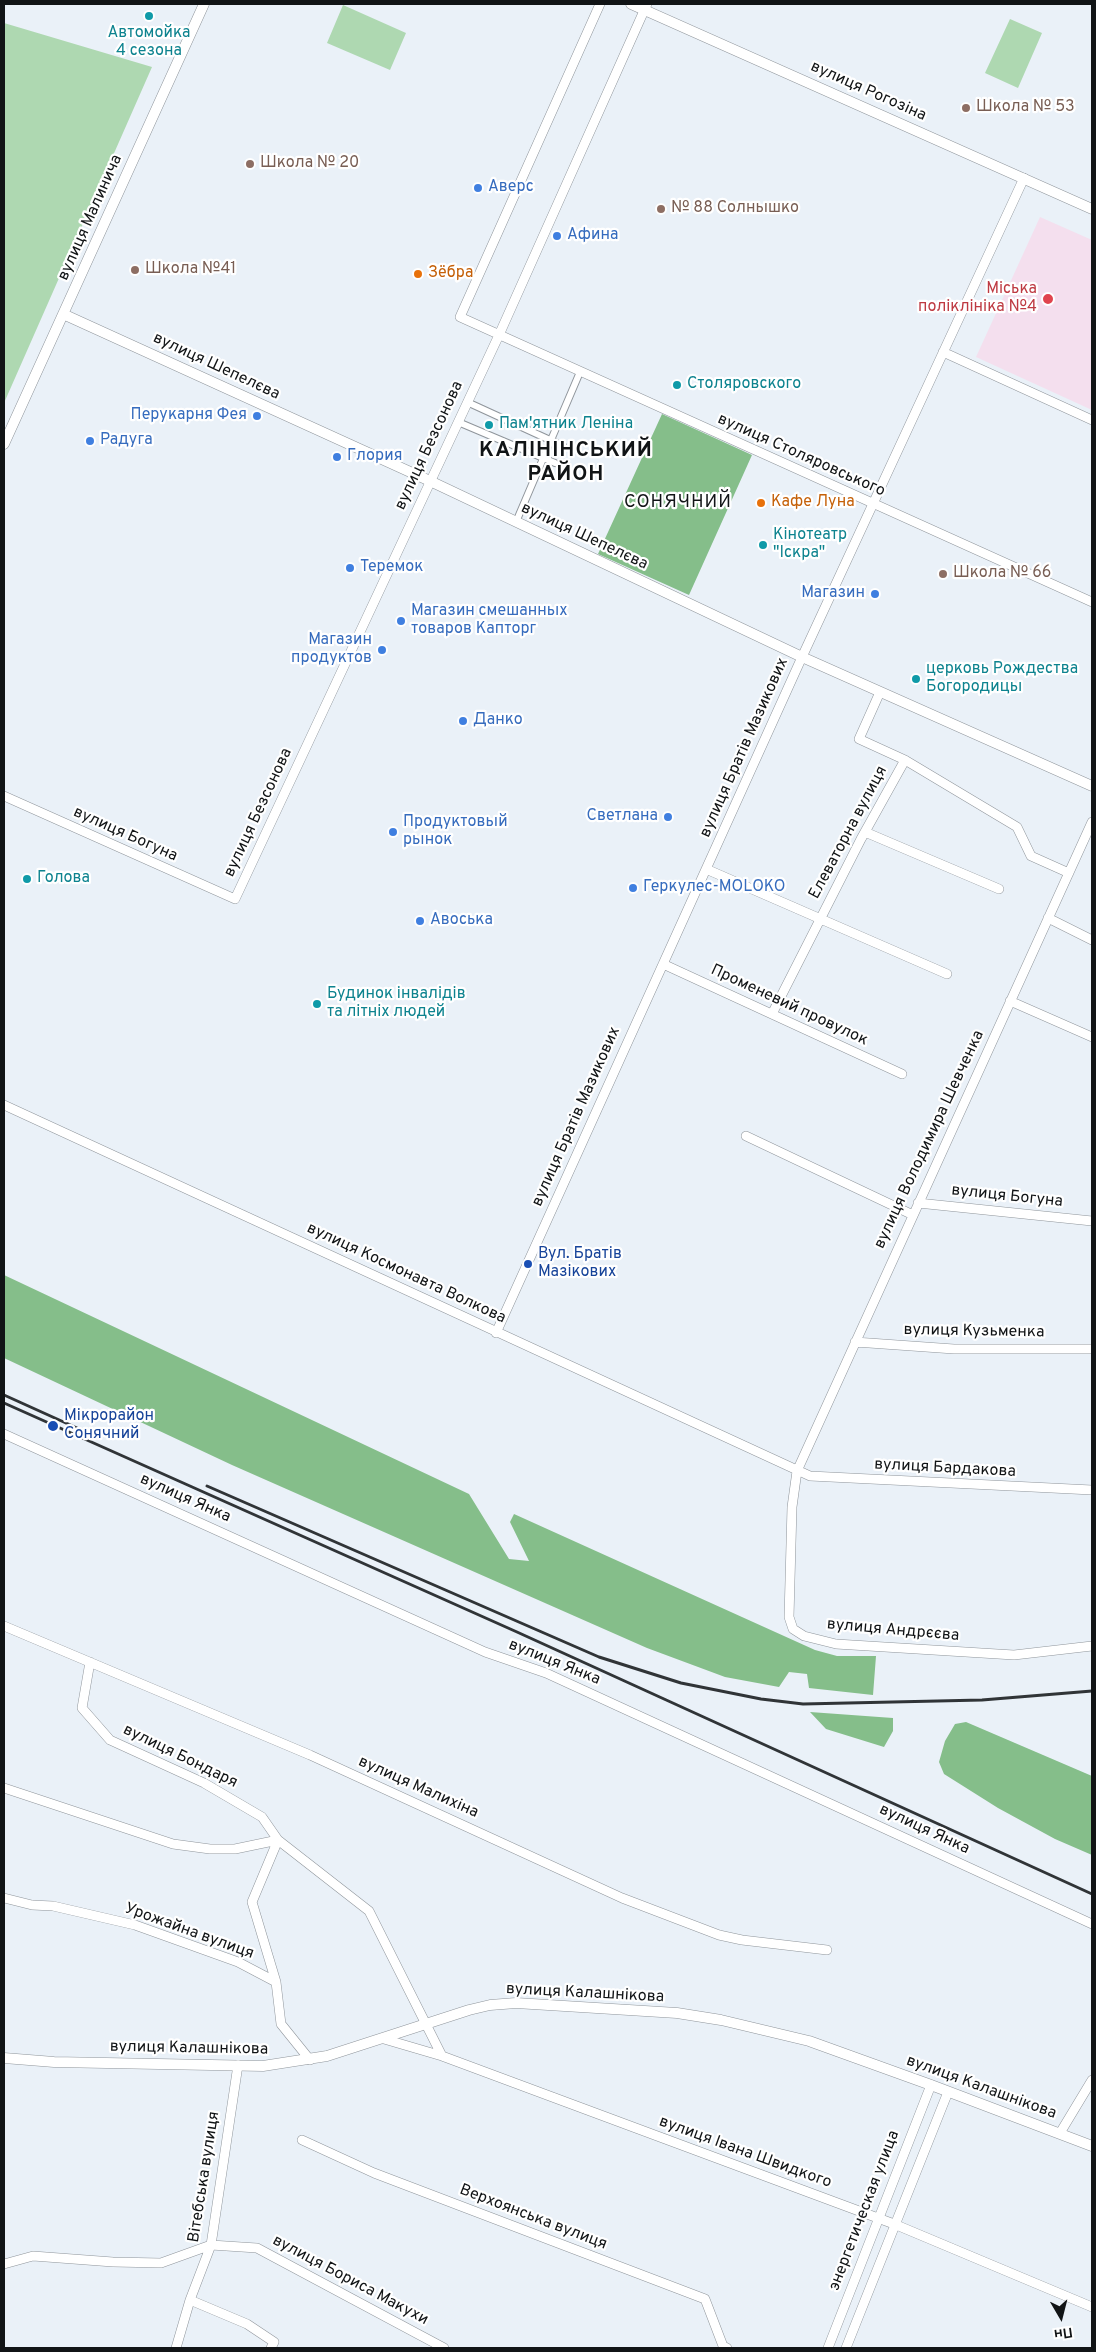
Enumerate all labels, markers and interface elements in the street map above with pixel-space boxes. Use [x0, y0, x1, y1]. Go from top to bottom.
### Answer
marker: Автомойка 4 сезона [143, 10, 155, 22]
place label: Автомойка 4 сезона [107, 24, 191, 62]
street label: вулиця Рогозіна [807, 58, 929, 126]
place label: Школа № 53 [976, 98, 1075, 118]
marker: Школа № 53 [960, 102, 972, 114]
street label: вулиця Малинича [55, 152, 127, 284]
place label: Школа № 20 [260, 154, 359, 174]
marker: Школа № 20 [244, 158, 256, 170]
place label: Аверс [488, 178, 534, 198]
marker: Аверс [472, 182, 484, 194]
place label: № 88 Солнышко [671, 199, 799, 219]
marker: № 88 Солнышко [655, 203, 667, 215]
place label: Афина [567, 226, 618, 246]
marker: Афина [551, 230, 563, 242]
place label: Школа №41 [145, 260, 236, 280]
marker: Школа №41 [129, 264, 141, 276]
place label: Зёбра [428, 264, 473, 284]
marker: Зёбра [412, 268, 424, 280]
place label: Міська поліклініка №4 [918, 280, 1037, 318]
marker: Міська поліклініка №4 [1041, 292, 1055, 306]
street label: вулиця Шепелєва [149, 329, 283, 405]
place label: Столяровского [687, 375, 801, 395]
street label: вулиця Безсонова [392, 379, 468, 513]
marker: Столяровского [671, 379, 683, 391]
place label: Перукарня Фея [131, 406, 247, 426]
marker: Перукарня Фея [251, 410, 263, 422]
street label: вулиця Столяровського [714, 410, 888, 502]
place label: Пам'ятник Леніна [499, 415, 633, 435]
marker: Пам'ятник Леніна [483, 419, 495, 431]
place label: Радуга [100, 431, 153, 451]
marker: Радуга [84, 435, 96, 447]
district label: КАЛІНІНСЬКИЙ РАЙОН [478, 439, 654, 489]
place label: Глория [347, 447, 402, 467]
marker: Глория [331, 451, 343, 463]
district label: СОНЯЧНИЙ [623, 492, 733, 514]
place label: Кафе Луна [771, 493, 855, 513]
marker: Кафе Луна [755, 497, 767, 509]
street label: вулиця Шепелєва [517, 499, 651, 575]
place label: Кінотеатр "Іскра" [773, 526, 847, 564]
marker: Кінотеатр "Іскра" [757, 539, 769, 551]
place label: Теремок [360, 558, 423, 578]
marker: Теремок [344, 562, 356, 574]
place label: Школа № 66 [953, 564, 1051, 584]
marker: Школа № 66 [937, 568, 949, 580]
place label: Магазин [801, 584, 865, 604]
marker: Магазин [869, 588, 881, 600]
place label: Магазин смешанных товаров Капторг [411, 602, 568, 640]
marker: Магазин смешанных товаров Капторг [395, 615, 407, 627]
place label: Магазин продуктов [291, 631, 372, 669]
marker: Магазин продуктов [376, 644, 388, 656]
street label: вулиця Братів Мазикових [697, 655, 793, 841]
place label: церковь Рождества Богородицы [926, 660, 1078, 698]
marker: церковь Рождества Богородицы [910, 673, 922, 685]
place label: Данко [473, 711, 523, 731]
marker: Данко [457, 715, 469, 727]
street label: вулиця Безсонова [221, 746, 297, 880]
street label: Елеваторна вулиця [806, 763, 892, 903]
street label: вулиця Богуна [70, 803, 180, 867]
place label: Светлана [587, 807, 658, 827]
marker: Светлана [662, 811, 674, 823]
place label: Продуктовый рынок [403, 813, 508, 851]
marker: Продуктовый рынок [387, 826, 399, 838]
place label: Голова [37, 869, 90, 889]
marker: Голова [21, 873, 33, 885]
place label: Геркулес-MOLOKO [643, 878, 785, 898]
marker: Геркулес-MOLOKO [627, 882, 639, 894]
place label: Авоська [430, 911, 493, 931]
marker: Авоська [414, 915, 426, 927]
street label: Променевий провулок [707, 961, 871, 1051]
place label: Будинок інвалідів та літніх людей [327, 985, 466, 1023]
marker: Будинок інвалідів та літніх людей [311, 998, 323, 1010]
street label: вулиця Братів Мазикових [529, 1024, 625, 1210]
street label: вулиця Володимира Шевченка [871, 1028, 989, 1252]
street label: вулиця Богуна [950, 1182, 1064, 1212]
street label: вулиця Космонавта Волкова [303, 1219, 509, 1329]
place label: Вул. Братів Мазікових [538, 1245, 622, 1283]
marker: Вул. Братів Мазікових [522, 1258, 534, 1270]
street label: вулиця Кузьменка [903, 1321, 1045, 1343]
place label: Мікрорайон Сонячний [64, 1407, 154, 1445]
marker: Мікрорайон Сонячний [46, 1419, 60, 1433]
street label: вулиця Бардакова [874, 1456, 1016, 1482]
street label: вулиця Янка [137, 1470, 233, 1528]
street label: вулиця Андрєєва [826, 1616, 960, 1646]
street label: вулиця Янка [505, 1636, 603, 1690]
street label: вулиця Бондаря [120, 1721, 240, 1793]
street label: вулиця Малихіна [355, 1753, 481, 1823]
street label: вулиця Янка [876, 1801, 972, 1859]
street label: Урожайна вулиця [122, 1900, 256, 1964]
street label: вулиця Калашнікова [505, 1980, 665, 2008]
street label: вулиця Калашнікова [110, 2038, 268, 2060]
street label: вулиця Калашнікова [903, 2052, 1059, 2124]
street label: Вітебська вулиця [185, 2110, 225, 2244]
street label: вулиця Івана Швидкого [656, 2113, 834, 2193]
street label: энергетическая улица [826, 2128, 904, 2294]
street label: Верхоянська вулиця [456, 2181, 610, 2255]
street label: вулиця Бориса Макухи [269, 2232, 431, 2330]
north arrow [1036, 2292, 1086, 2342]
text: Пн [1053, 2323, 1074, 2342]

